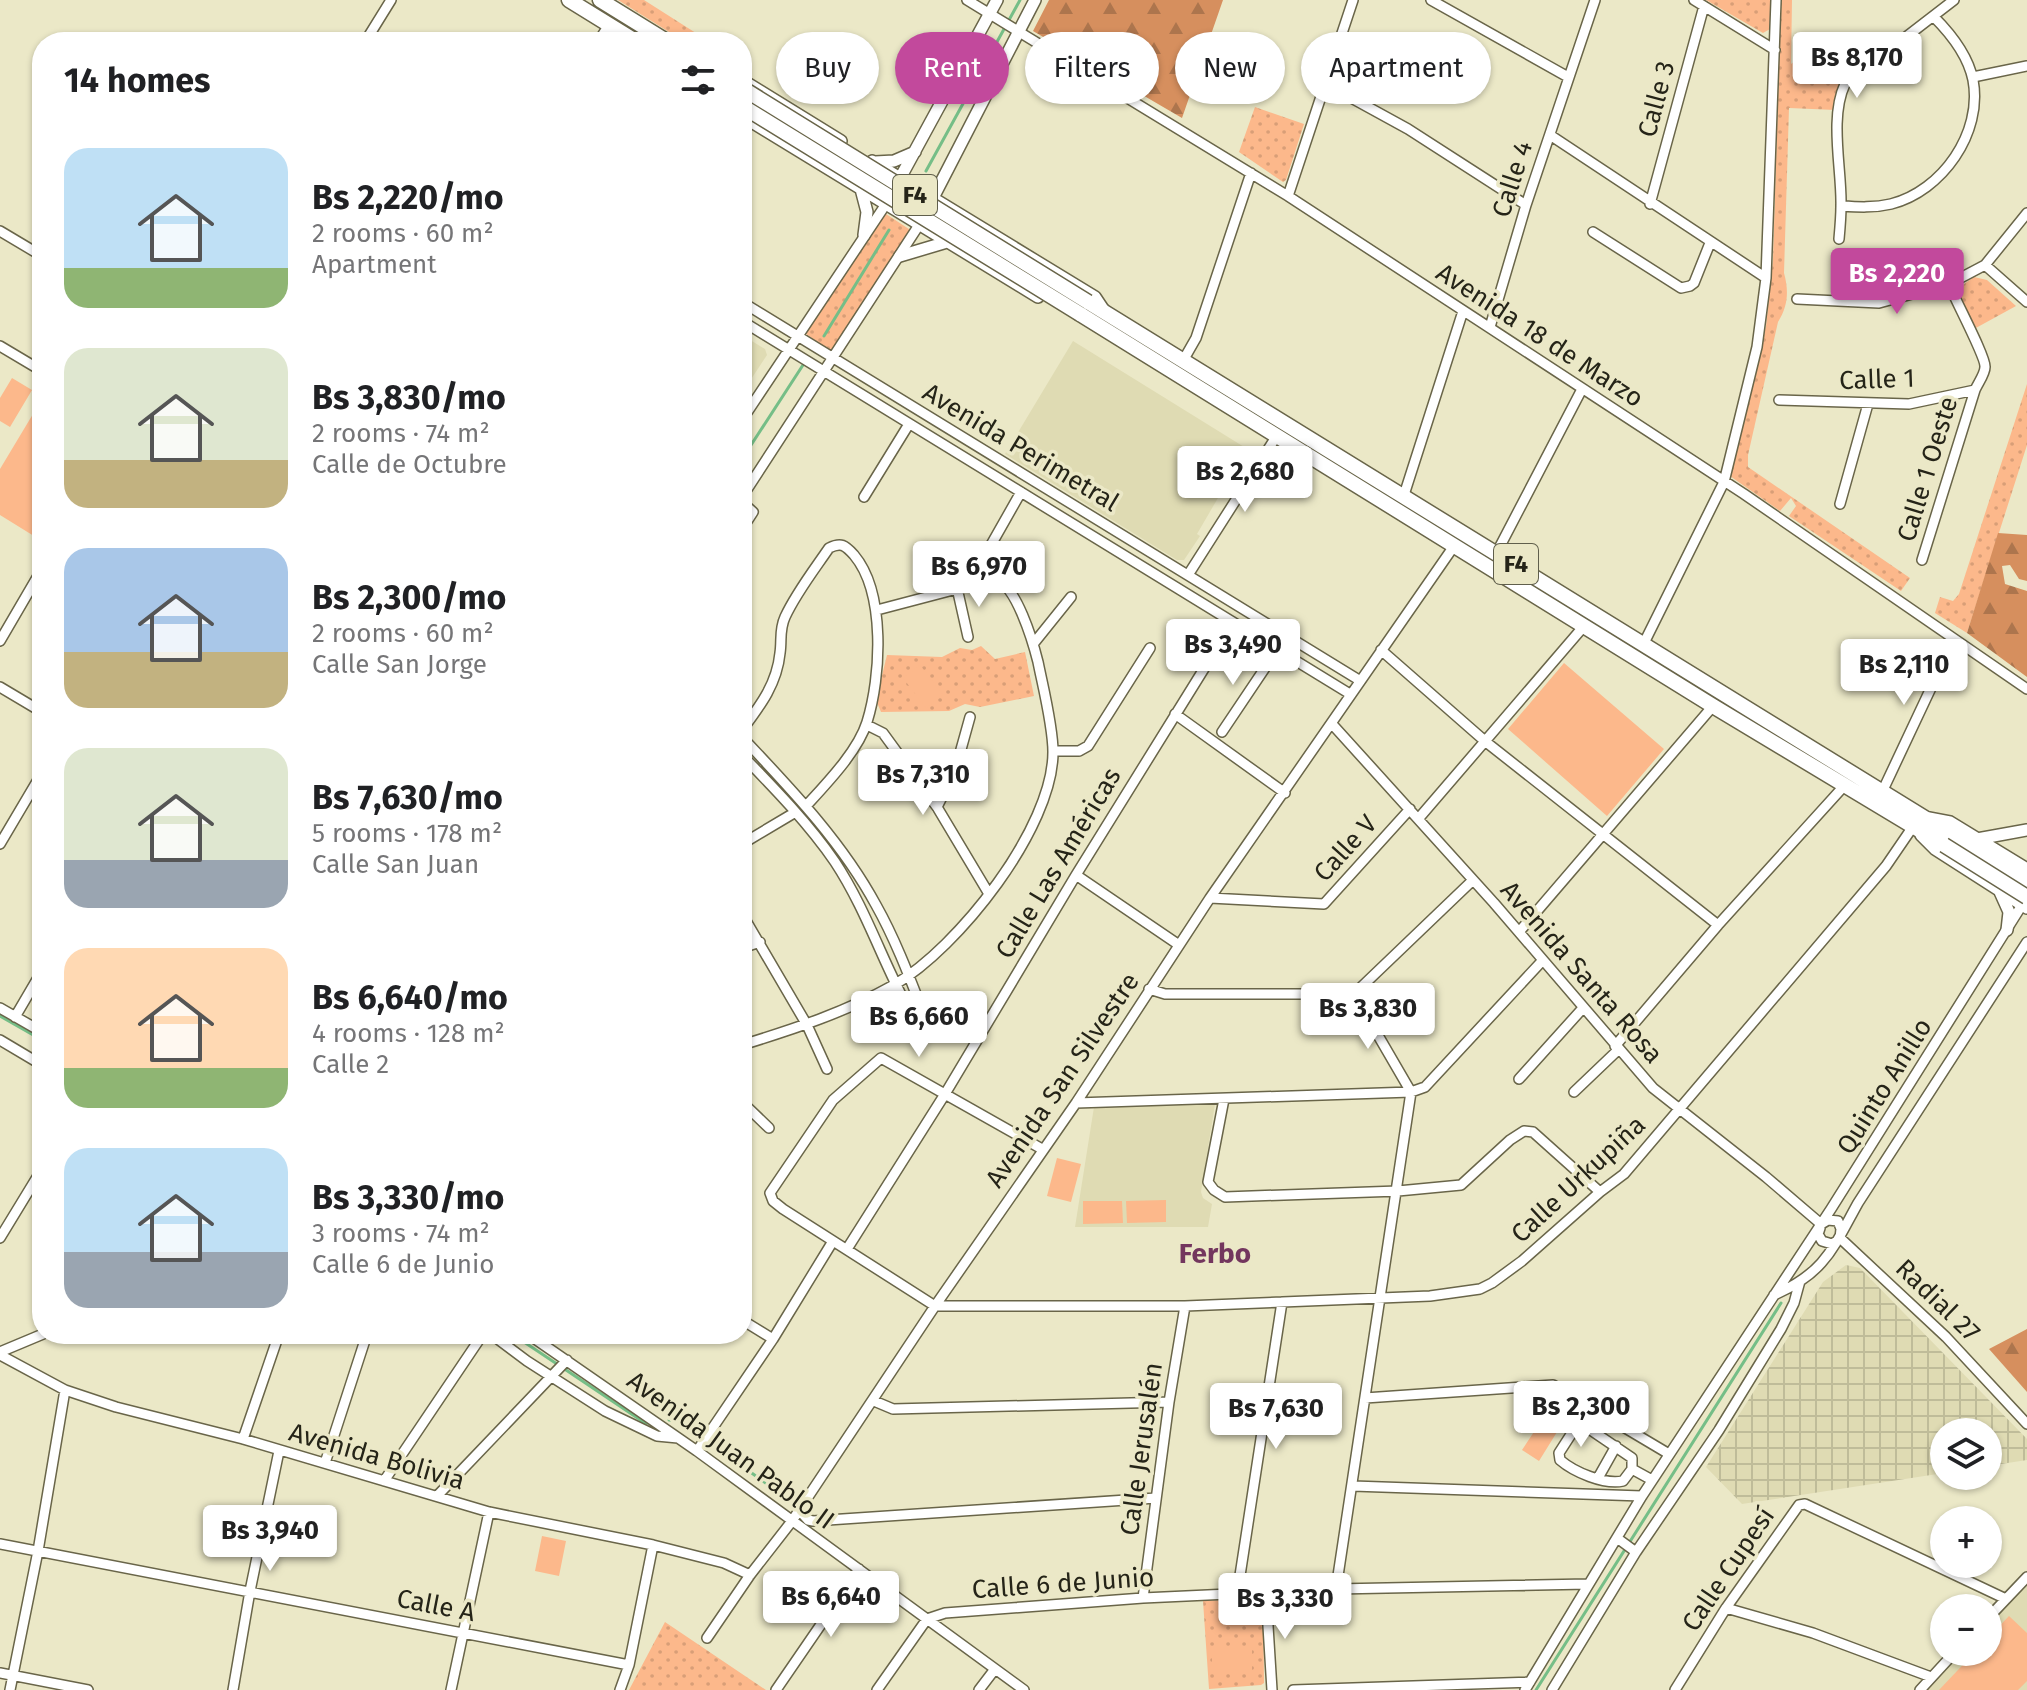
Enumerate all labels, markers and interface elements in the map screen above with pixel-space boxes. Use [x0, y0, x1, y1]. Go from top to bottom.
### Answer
chip: Buy [776, 32, 879, 104]
chip: Rent [895, 32, 1009, 104]
chip: Filters [1025, 32, 1159, 104]
chip: New [1175, 32, 1285, 104]
chip: Apartment [1301, 32, 1491, 104]
pin: Bs 8,170 [1774, 32, 1940, 100]
text: Bs 8,170 [1811, 42, 1903, 73]
icon: filters [676, 58, 720, 102]
street label: Calle 3 [1632, 58, 1681, 140]
text: 14 homes [64, 60, 210, 101]
street label: Calle 4 [1486, 137, 1539, 221]
road number: F4 [893, 175, 937, 215]
text: Bs 2,220/mo [312, 177, 504, 218]
icon: home [128, 180, 224, 276]
text: 2 rooms · 60 m² [312, 218, 494, 249]
pin: Bs 2,220 [1814, 248, 1980, 316]
text: Apartment [312, 249, 437, 280]
street label: Avenida 18 de Marzo [1430, 257, 1649, 414]
text: Bs 2,220 [1849, 258, 1945, 289]
street label: Calle 1 [1839, 363, 1915, 396]
text: Bs 3,830/mo [312, 377, 506, 418]
street label: Avenida Perimetral [917, 377, 1125, 518]
icon: home [128, 380, 224, 476]
street label: Calle 1 Oeste [1891, 393, 1964, 545]
text: 2 rooms · 74 m² [312, 418, 490, 449]
pin: Bs 2,680 [1162, 446, 1328, 514]
text: Calle de Octubre [312, 449, 507, 480]
text: Bs 2,680 [1195, 456, 1295, 487]
pin: Bs 6,970 [896, 541, 1062, 609]
road number: F4 [1494, 544, 1538, 584]
text: Bs 6,970 [931, 551, 1027, 582]
text: Bs 2,300/mo [312, 577, 506, 618]
icon: home [128, 580, 224, 676]
text: 2 rooms · 60 m² [312, 618, 494, 649]
pin: Bs 3,490 [1150, 619, 1316, 687]
text: Bs 3,490 [1184, 629, 1282, 660]
pin: Bs 2,110 [1821, 639, 1987, 707]
text: Calle San Jorge [312, 649, 487, 680]
text: Bs 2,110 [1859, 649, 1949, 680]
pin: Bs 7,310 [840, 749, 1006, 817]
text: Bs 7,310 [876, 759, 970, 790]
street label: Calle Las Américas [989, 762, 1128, 964]
text: Bs 7,630/mo [312, 777, 503, 818]
icon: home [128, 780, 224, 876]
street label: Calle V [1307, 808, 1384, 888]
text: 5 rooms · 178 m² [312, 818, 502, 849]
text: Calle San Juan [312, 849, 479, 880]
street label: Avenida Santa Rosa [1494, 875, 1669, 1070]
street label: Avenida San Silvestre [979, 967, 1146, 1193]
text: Bs 6,640/mo [312, 977, 508, 1018]
icon: home [128, 980, 224, 1076]
pin: Bs 3,830 [1285, 983, 1451, 1051]
pin: Bs 6,660 [836, 991, 1002, 1059]
text: Bs 3,830 [1319, 993, 1417, 1024]
text: Bs 6,660 [869, 1001, 969, 1032]
street label: Quinto Anillo [1830, 1013, 1939, 1160]
text: 4 rooms · 128 m² [312, 1018, 505, 1049]
text: Calle 2 [312, 1049, 389, 1080]
street label: Calle Urkupiña [1505, 1109, 1652, 1249]
text: Bs 3,330/mo [312, 1177, 504, 1218]
icon: home [128, 1180, 224, 1276]
text: 3 rooms · 74 m² [312, 1218, 490, 1249]
district label: Ferbo [1179, 1237, 1251, 1270]
text: Calle 6 de Junio [312, 1249, 495, 1280]
street label: Radial 27 [1889, 1253, 1986, 1348]
street label: Calle Jerusalén [1114, 1361, 1169, 1538]
street label: Avenida Juan Pablo II [621, 1365, 840, 1536]
pin: Bs 2,300 [1498, 1381, 1664, 1449]
pin: Bs 7,630 [1193, 1383, 1359, 1451]
text: Bs 2,300 [1532, 1391, 1630, 1422]
text: Bs 7,630 [1228, 1393, 1324, 1424]
street label: Avenida Bolivia [286, 1417, 468, 1496]
map controls [1930, 1418, 2002, 1666]
button: layers [1930, 1418, 2002, 1490]
street label: Calle Cupesí [1676, 1501, 1781, 1637]
pin: Bs 3,940 [187, 1505, 353, 1573]
button: + [1930, 1506, 2002, 1578]
text: Bs 3,940 [221, 1515, 319, 1546]
street label: Calle 6 de Junio [971, 1562, 1155, 1605]
pin: Bs 6,640 [748, 1571, 914, 1639]
pin: Bs 3,330 [1202, 1573, 1368, 1641]
text: Bs 6,640 [781, 1581, 881, 1612]
street label: Calle A [394, 1583, 478, 1628]
text: Bs 3,330 [1236, 1583, 1334, 1614]
button: − [1930, 1594, 2002, 1666]

